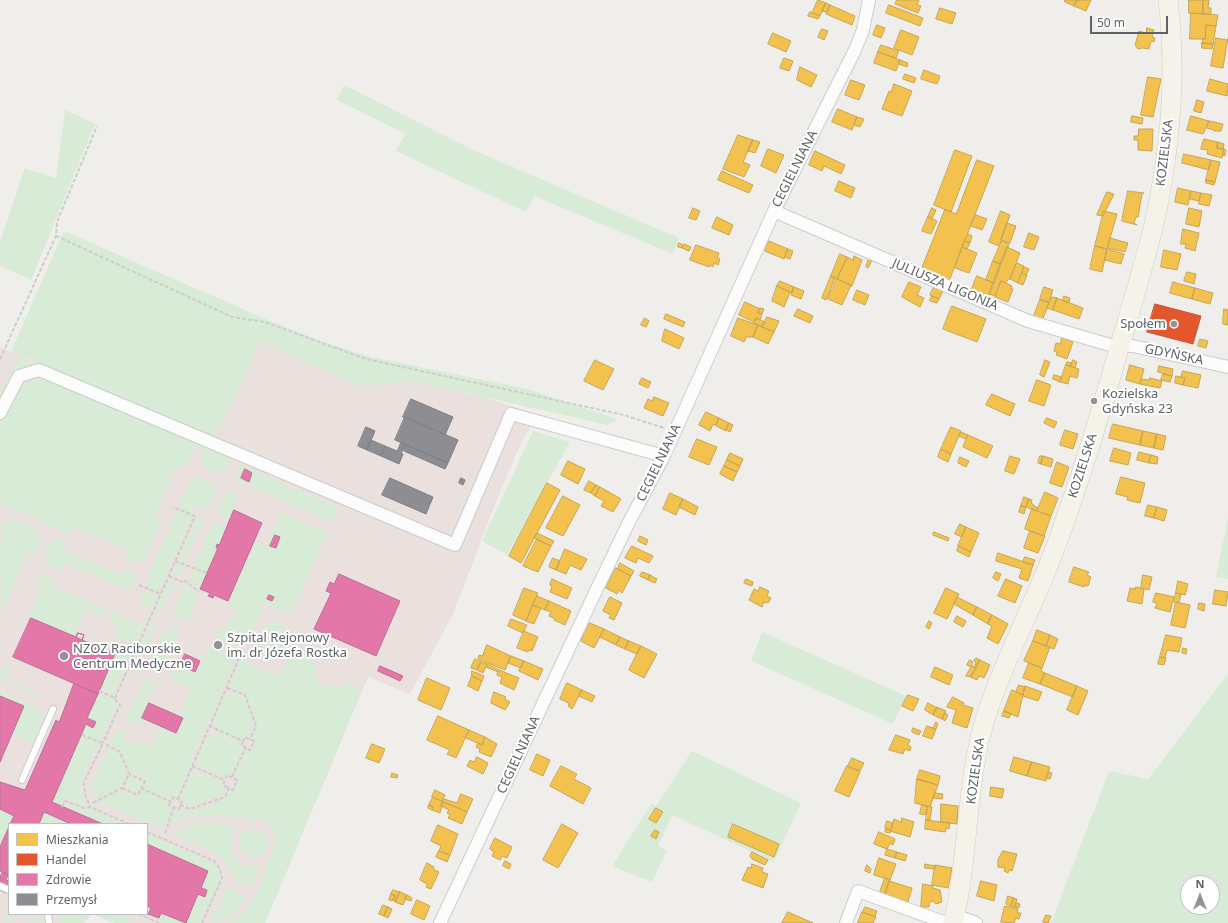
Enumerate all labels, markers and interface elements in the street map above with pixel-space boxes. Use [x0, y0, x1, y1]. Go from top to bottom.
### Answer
scale bar [1092, 8, 1170, 34]
text: 50 m [1097, 14, 1125, 31]
street label: KOZIELSKA [1153, 119, 1177, 187]
street label: CEGIELNIANA [769, 128, 821, 210]
street label: JULIUSZA LIGONIA [890, 256, 1000, 314]
place label: Społem [1120, 316, 1166, 332]
marker: Społem [1169, 319, 1179, 329]
street label: GDYŃSKA [1143, 341, 1205, 369]
place label: Kozielska Gdyńska 23 [1102, 386, 1173, 417]
marker: Kozielska Gdyńska 23 [1089, 396, 1099, 406]
street label: CEGIELNIANA [634, 422, 684, 504]
street label: KOZIELSKA [1065, 432, 1101, 500]
place label: Szpital Rejonowy im. dr Józefa Rostka [227, 630, 347, 661]
marker: Szpital Rejonowy im. dr Józefa Rostka [212, 639, 224, 651]
place label: NZOZ Raciborskie Centrum Medyczne [73, 641, 192, 672]
marker: NZOZ Raciborskie Centrum Medyczne [58, 650, 70, 662]
street label: CEGIELNIANA [494, 714, 544, 796]
street label: KOZIELSKA [964, 737, 988, 805]
legend [8, 823, 148, 915]
text: Mieszkania [46, 831, 109, 848]
text: Handel [46, 851, 86, 868]
text: Zdrowie [46, 871, 91, 888]
north arrow [1180, 875, 1220, 915]
text: N [1196, 876, 1204, 891]
text: Przemysł [46, 891, 97, 908]

